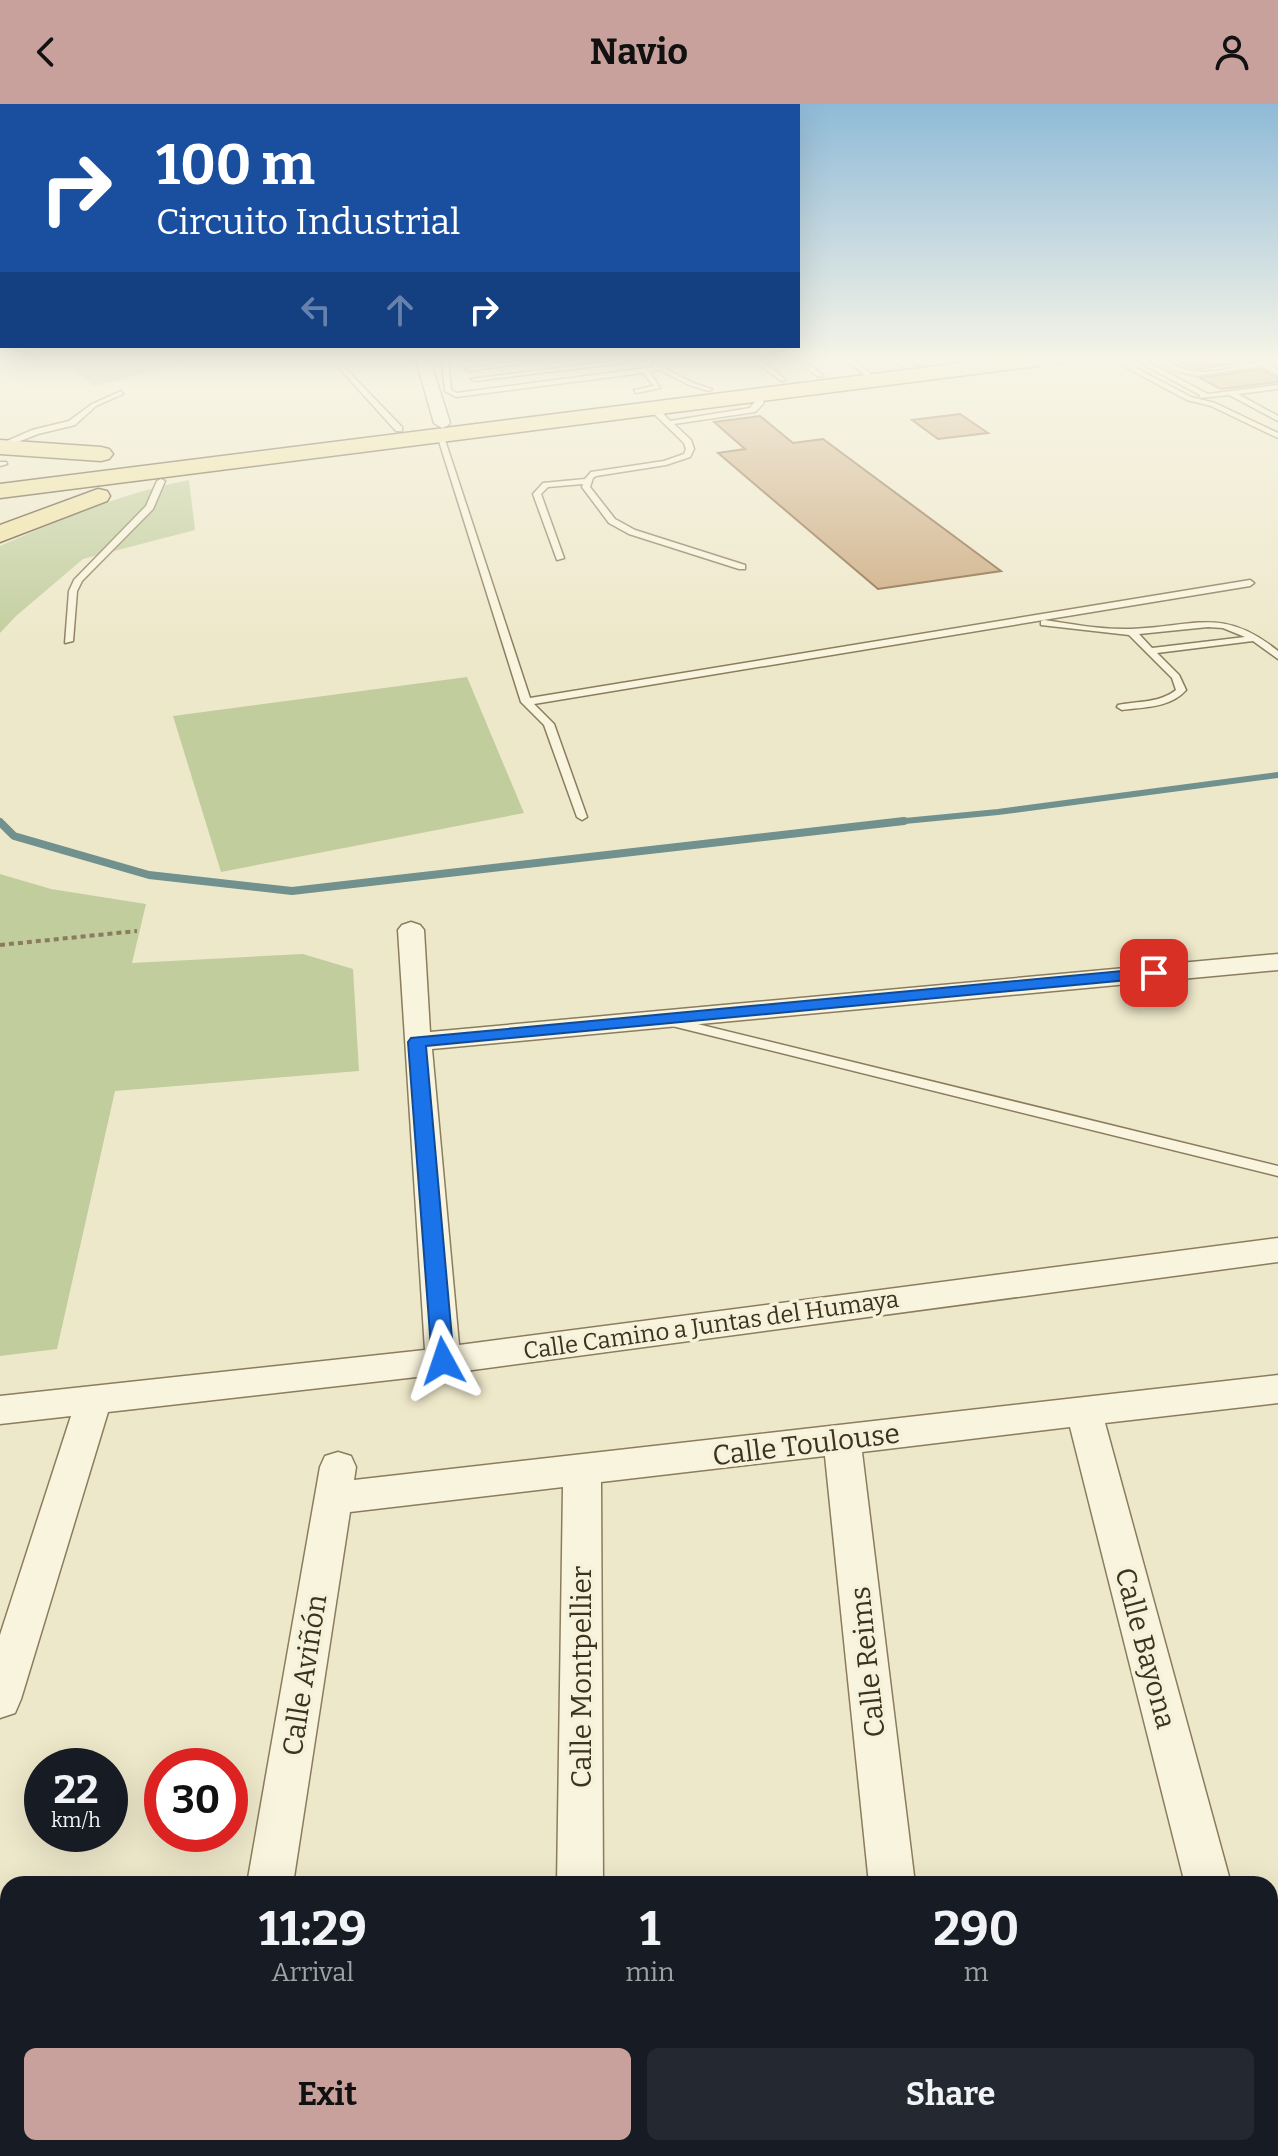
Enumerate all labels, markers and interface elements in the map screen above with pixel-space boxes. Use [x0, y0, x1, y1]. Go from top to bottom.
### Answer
icon: back [24, 30, 68, 74]
text: Navio [590, 30, 688, 74]
icon: person [1210, 30, 1254, 74]
text: 100 m [156, 132, 315, 199]
icon: right [24, 136, 128, 240]
text: Circuito Industrial [156, 200, 460, 244]
icon: left [294, 288, 338, 332]
icon: ahead [378, 288, 422, 332]
icon: right [462, 288, 506, 332]
pin [1120, 939, 1188, 1007]
icon: arrive [1132, 951, 1176, 995]
street label: Calle Camino a Juntas del Humaya [521, 1285, 901, 1365]
position arrow [401, 1319, 485, 1403]
street label: Calle Toulouse [710, 1417, 902, 1472]
street label: Calle Bayona [1108, 1564, 1183, 1732]
street label: Calle Montpellier [565, 1566, 598, 1788]
street label: Calle Reims [843, 1585, 892, 1739]
street label: Calle Aviñón [275, 1592, 334, 1758]
speed limit sign: 30 [144, 1748, 248, 1852]
text: 22 [53, 1766, 99, 1814]
text: km/h [51, 1808, 101, 1832]
text: 11:29 [259, 1900, 367, 1958]
text: 1 [640, 1900, 660, 1958]
text: 290 [933, 1900, 1019, 1958]
text: Arrival [272, 1957, 354, 1988]
text: min [626, 1957, 675, 1988]
text: m [964, 1957, 989, 1988]
button: Exit [24, 2048, 631, 2140]
button: Share [647, 2048, 1254, 2140]

